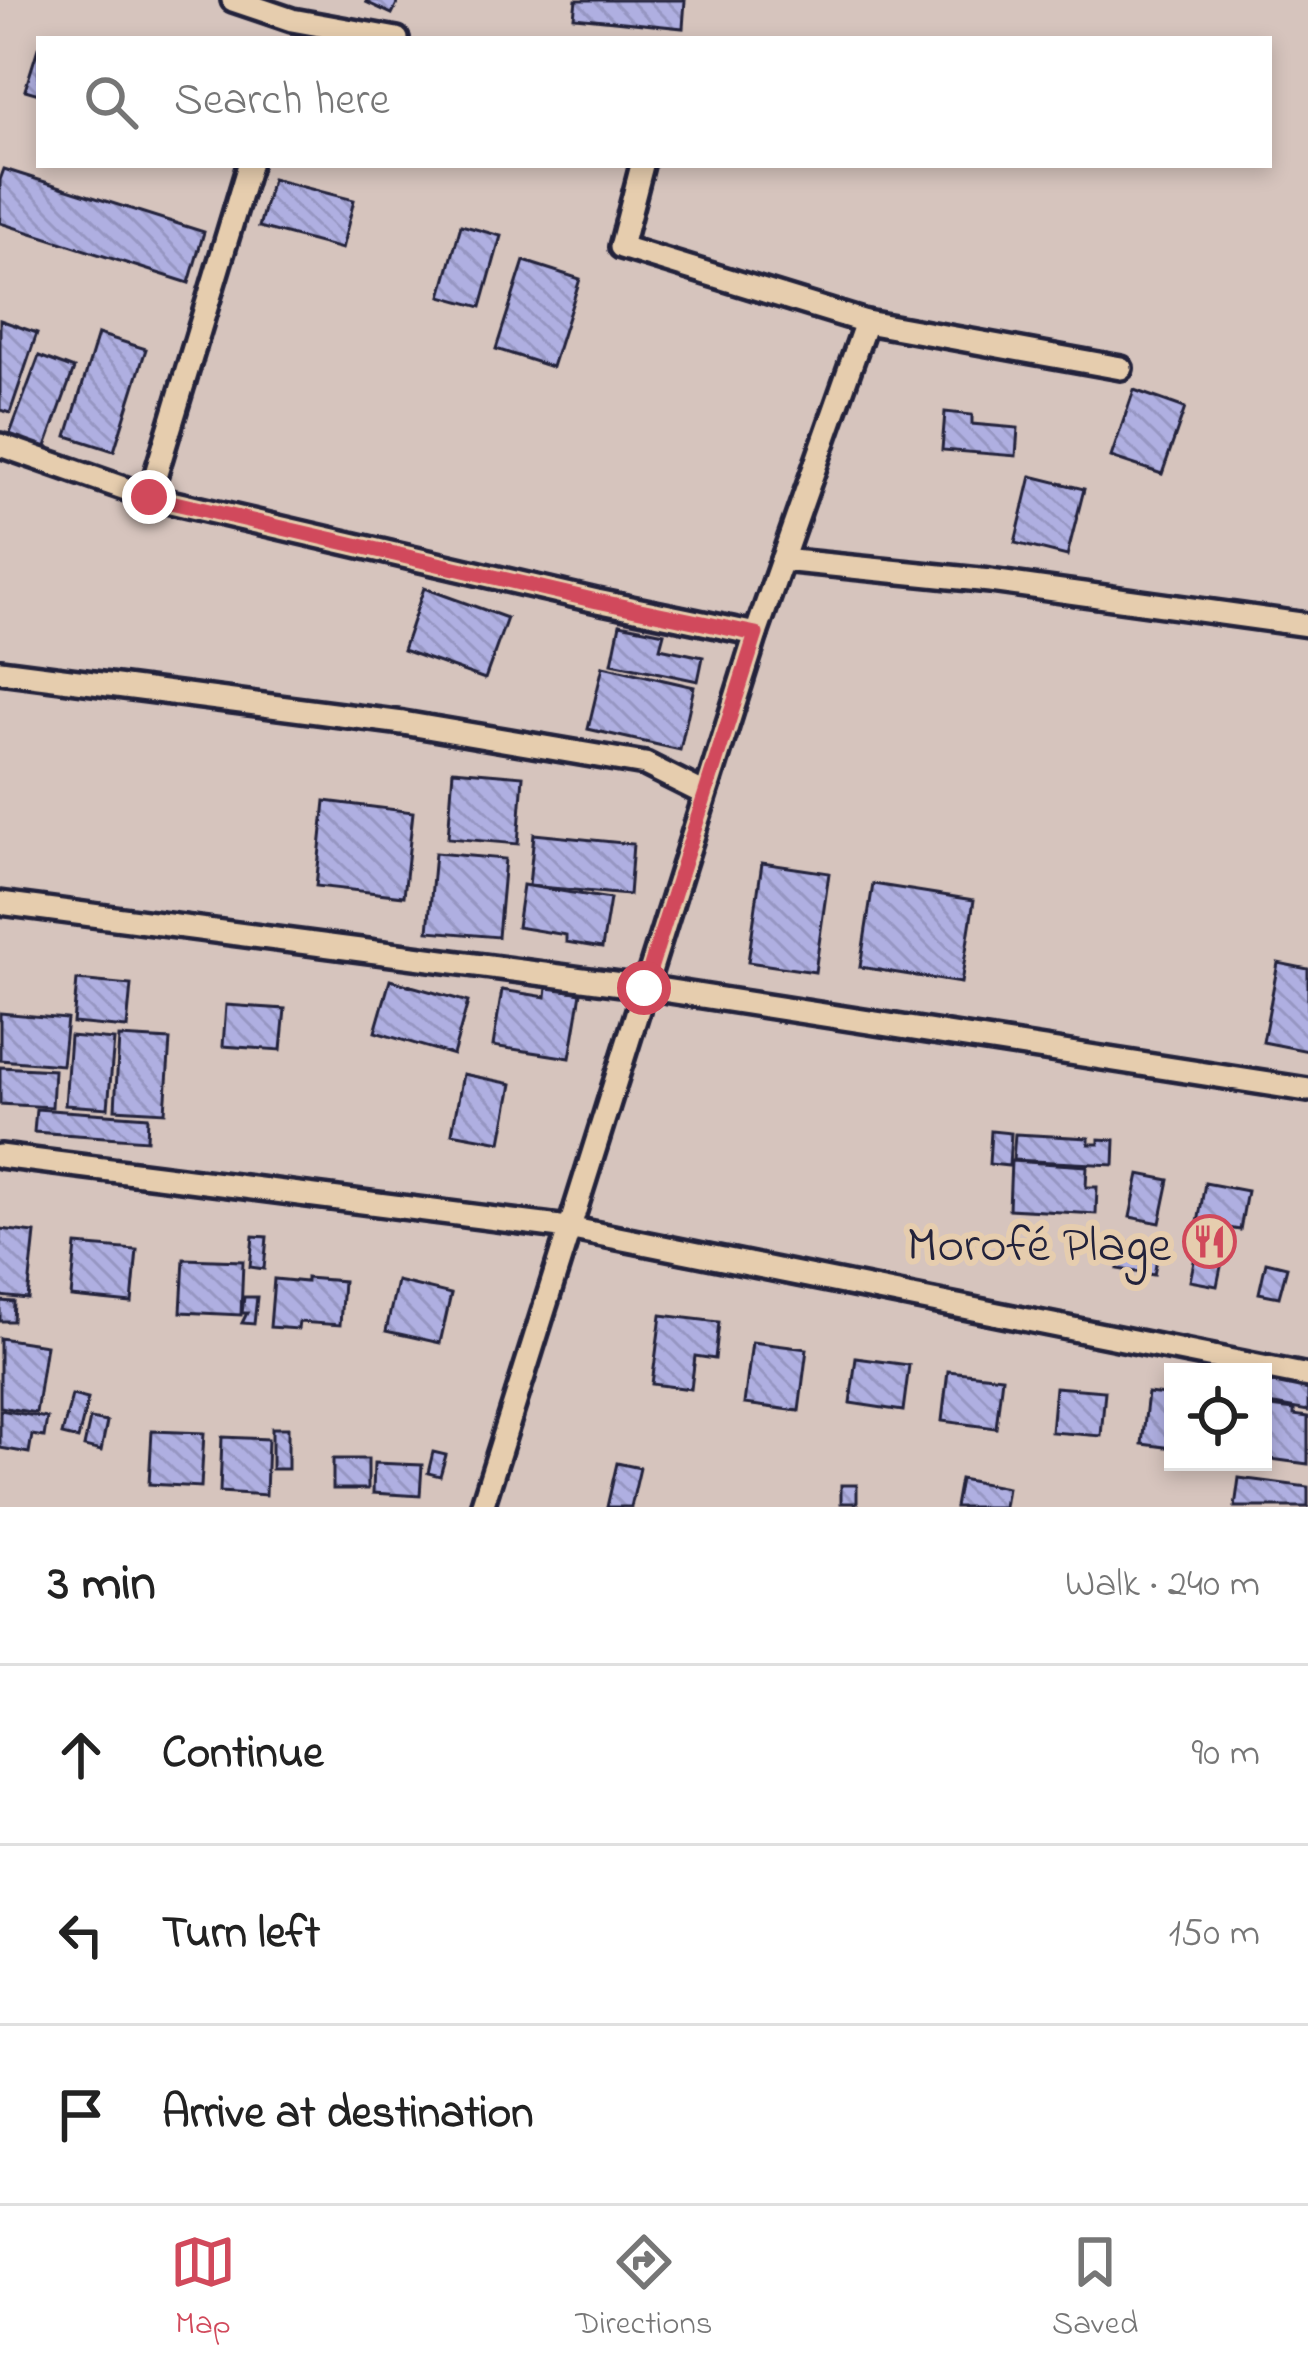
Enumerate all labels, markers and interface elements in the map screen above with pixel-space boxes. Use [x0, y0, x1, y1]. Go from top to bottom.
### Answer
search box [36, 36, 1272, 168]
icon: search [78, 69, 144, 135]
text: Search here [174, 69, 390, 135]
route end [122, 470, 176, 524]
route start [617, 961, 671, 1015]
place label: Morofé Plage [907, 1210, 1171, 1285]
restaurant icon: Morofé Plage [1182, 1214, 1238, 1270]
map controls [1164, 1363, 1272, 1471]
button: locate [1164, 1363, 1272, 1471]
text: 3 min [48, 1548, 156, 1623]
text: Walk · 240 m [1065, 1557, 1260, 1614]
icon: ahead [48, 1722, 114, 1788]
text: Continue [162, 1722, 323, 1788]
text: 90 m [1191, 1726, 1260, 1783]
icon: left [48, 1902, 114, 1968]
text: Turn left [162, 1902, 320, 1968]
text: 150 m [1168, 1906, 1260, 1963]
icon: arrive [48, 2082, 114, 2148]
text: Arrive at destination [162, 2082, 533, 2148]
tab: Map [170, 2229, 236, 2349]
tab: Directions [575, 2229, 713, 2349]
tab: Saved [1052, 2229, 1138, 2349]

